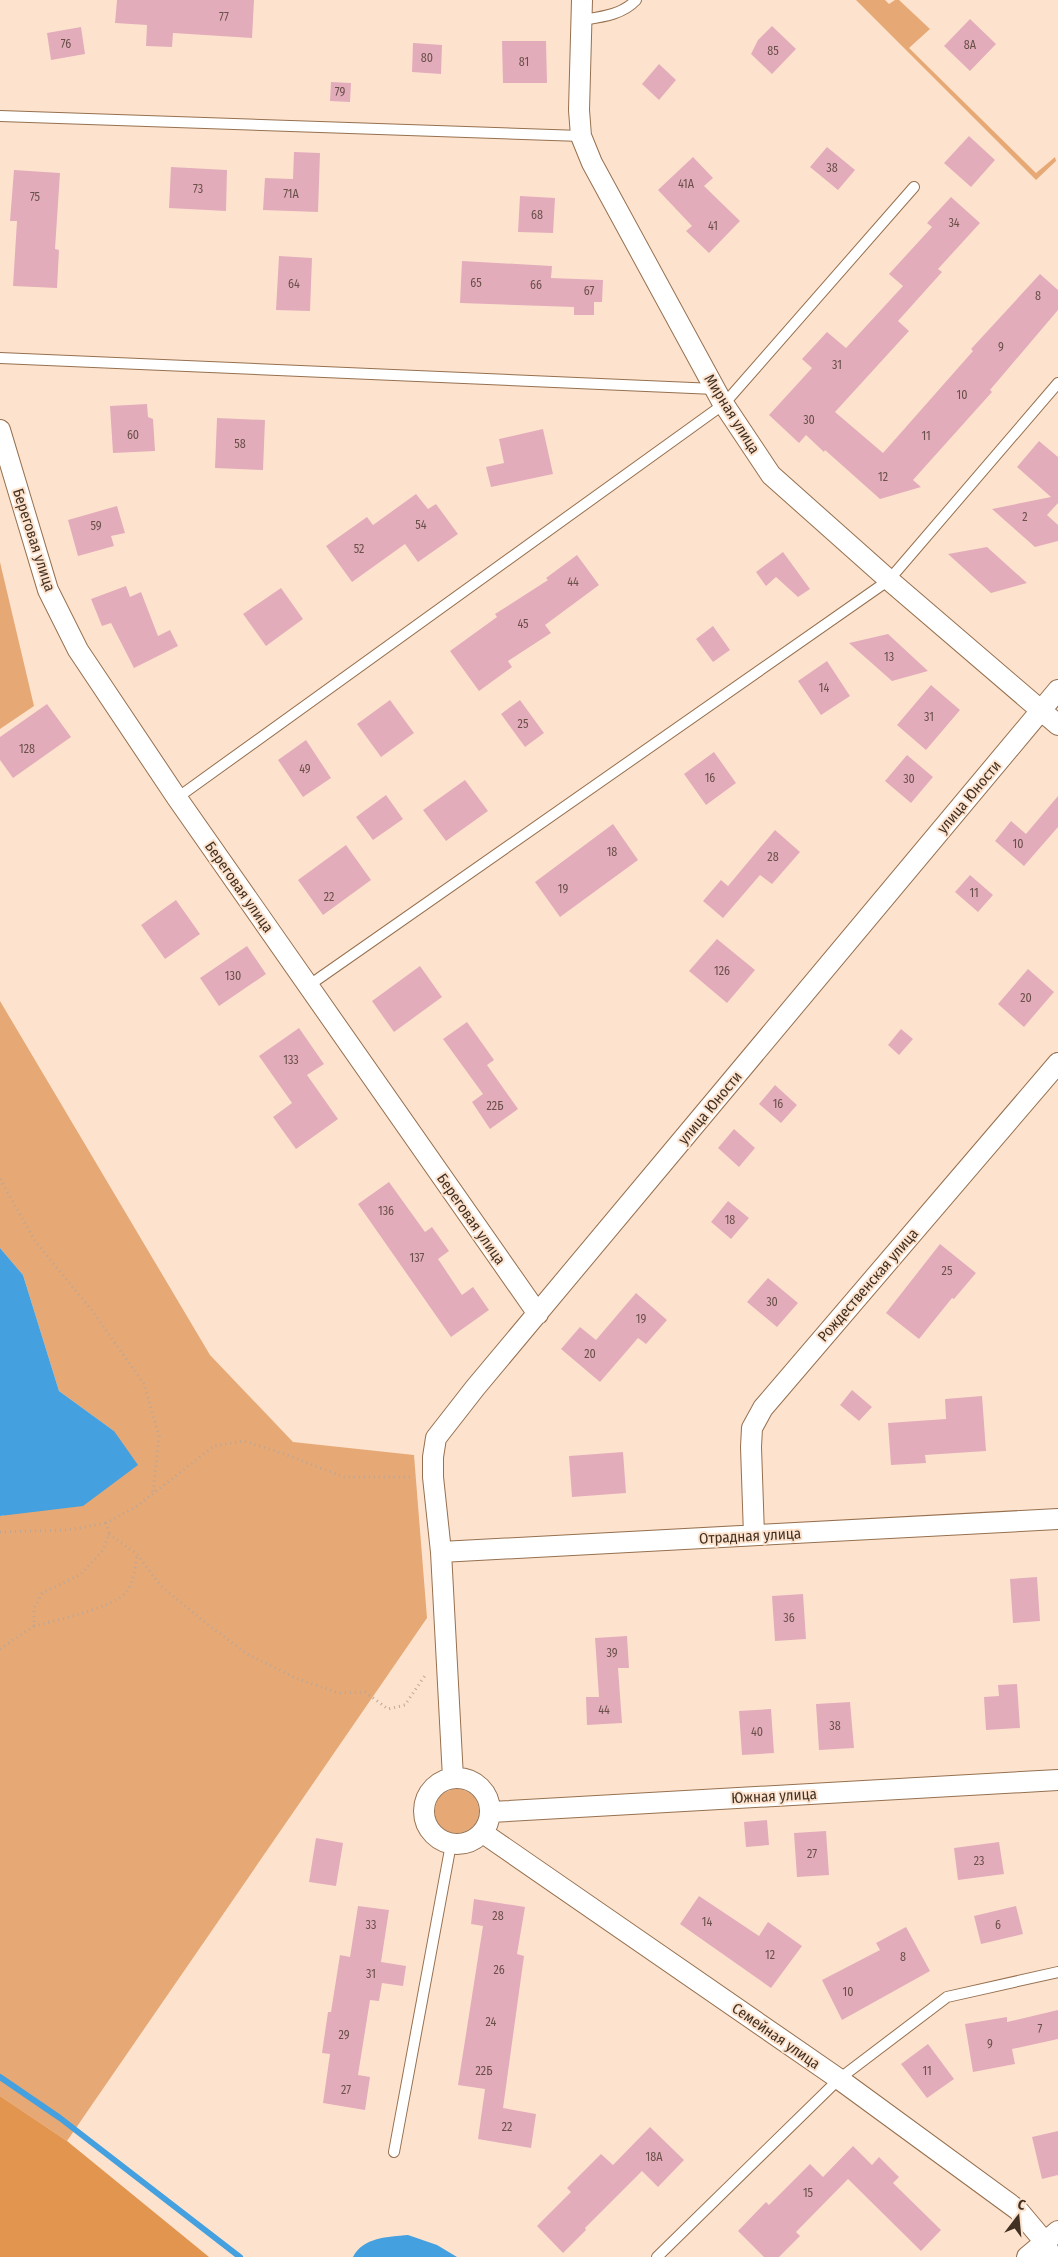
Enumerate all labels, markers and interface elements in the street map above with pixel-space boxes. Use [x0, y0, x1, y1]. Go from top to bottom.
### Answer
house number: 77 [219, 10, 229, 24]
house number: 76 [61, 37, 71, 51]
house number: 8А [964, 38, 977, 52]
house number: 85 [767, 44, 779, 58]
house number: 80 [421, 51, 433, 65]
house number: 81 [519, 55, 529, 69]
house number: 79 [335, 85, 345, 99]
house number: 38 [826, 161, 838, 175]
house number: 41А [678, 177, 695, 191]
house number: 73 [193, 182, 203, 196]
house number: 71А [283, 187, 300, 201]
house number: 75 [30, 190, 41, 204]
house number: 68 [531, 208, 543, 222]
house number: 34 [948, 216, 960, 230]
house number: 41 [708, 219, 718, 233]
house number: 65 [470, 276, 482, 290]
house number: 64 [288, 277, 300, 291]
house number: 66 [530, 278, 542, 292]
house number: 67 [584, 284, 594, 298]
house number: 8 [1035, 289, 1041, 303]
house number: 9 [998, 340, 1004, 354]
house number: 31 [832, 358, 842, 372]
street label: Мирная улица [700, 371, 764, 457]
house number: 10 [957, 388, 967, 402]
house number: 30 [803, 413, 815, 427]
house number: 60 [127, 428, 139, 442]
house number: 11 [921, 429, 931, 443]
house number: 58 [234, 437, 246, 451]
house number: 12 [878, 470, 888, 484]
street label: Береговая улица [9, 486, 59, 594]
house number: 2 [1022, 510, 1028, 524]
house number: 54 [415, 518, 427, 532]
house number: 59 [90, 519, 102, 533]
house number: 52 [354, 542, 364, 556]
house number: 44 [567, 575, 579, 589]
house number: 45 [517, 617, 529, 631]
house number: 13 [884, 650, 894, 664]
house number: 14 [819, 681, 829, 695]
house number: 31 [924, 710, 934, 724]
house number: 25 [518, 717, 529, 731]
house number: 128 [19, 742, 35, 756]
street label: улица Юности [933, 757, 1005, 837]
house number: 49 [299, 762, 311, 776]
house number: 16 [705, 771, 715, 785]
house number: 30 [903, 772, 915, 786]
house number: 10 [1013, 837, 1023, 851]
street label: Береговая улица [201, 838, 277, 936]
house number: 18 [607, 845, 617, 859]
house number: 28 [767, 850, 779, 864]
house number: 19 [558, 882, 568, 896]
house number: 11 [969, 886, 979, 900]
house number: 22 [324, 890, 334, 904]
house number: 126 [714, 964, 730, 978]
house number: 130 [225, 969, 241, 983]
house number: 20 [1020, 991, 1032, 1005]
house number: 133 [283, 1053, 299, 1067]
street label: улица Юности [674, 1068, 746, 1148]
house number: 16 [773, 1097, 783, 1111]
house number: 22Б [487, 1099, 503, 1113]
street label: Береговая улица [433, 1170, 509, 1268]
house number: 136 [378, 1204, 394, 1218]
house number: 18 [725, 1213, 735, 1227]
street label: Рождественская улица [814, 1225, 922, 1345]
house number: 137 [410, 1251, 425, 1265]
house number: 25 [942, 1264, 953, 1278]
house number: 30 [766, 1295, 778, 1309]
house number: 19 [636, 1312, 646, 1326]
house number: 20 [584, 1347, 596, 1361]
street label: Отрадная улица [699, 1524, 801, 1548]
house number: 36 [783, 1611, 795, 1625]
house number: 39 [606, 1646, 618, 1660]
house number: 44 [598, 1703, 610, 1717]
house number: 38 [829, 1719, 841, 1733]
house number: 40 [751, 1725, 763, 1739]
street label: Южная улица [731, 1785, 817, 1807]
house number: 27 [807, 1847, 817, 1861]
house number: 23 [974, 1854, 984, 1868]
house number: 28 [492, 1909, 504, 1923]
house number: 14 [702, 1915, 712, 1929]
house number: 33 [366, 1918, 376, 1932]
house number: 6 [995, 1918, 1001, 1932]
house number: 12 [765, 1948, 775, 1962]
house number: 8 [900, 1950, 906, 1964]
house number: 26 [493, 1963, 505, 1977]
house number: 31 [366, 1967, 376, 1981]
house number: 10 [843, 1985, 853, 1999]
street label: Семейная улица [729, 1999, 823, 2073]
house number: 24 [486, 2015, 497, 2029]
house number: 7 [1038, 2022, 1043, 2036]
house number: 29 [338, 2028, 350, 2042]
house number: 9 [987, 2037, 993, 2051]
house number: 22Б [476, 2064, 492, 2078]
house number: 11 [922, 2064, 932, 2078]
house number: 27 [341, 2083, 351, 2097]
house number: 22 [502, 2120, 512, 2134]
house number: 18А [646, 2150, 663, 2164]
house number: 15 [803, 2186, 814, 2200]
north arrow [993, 2192, 1043, 2242]
text: С [1016, 2196, 1028, 2214]

